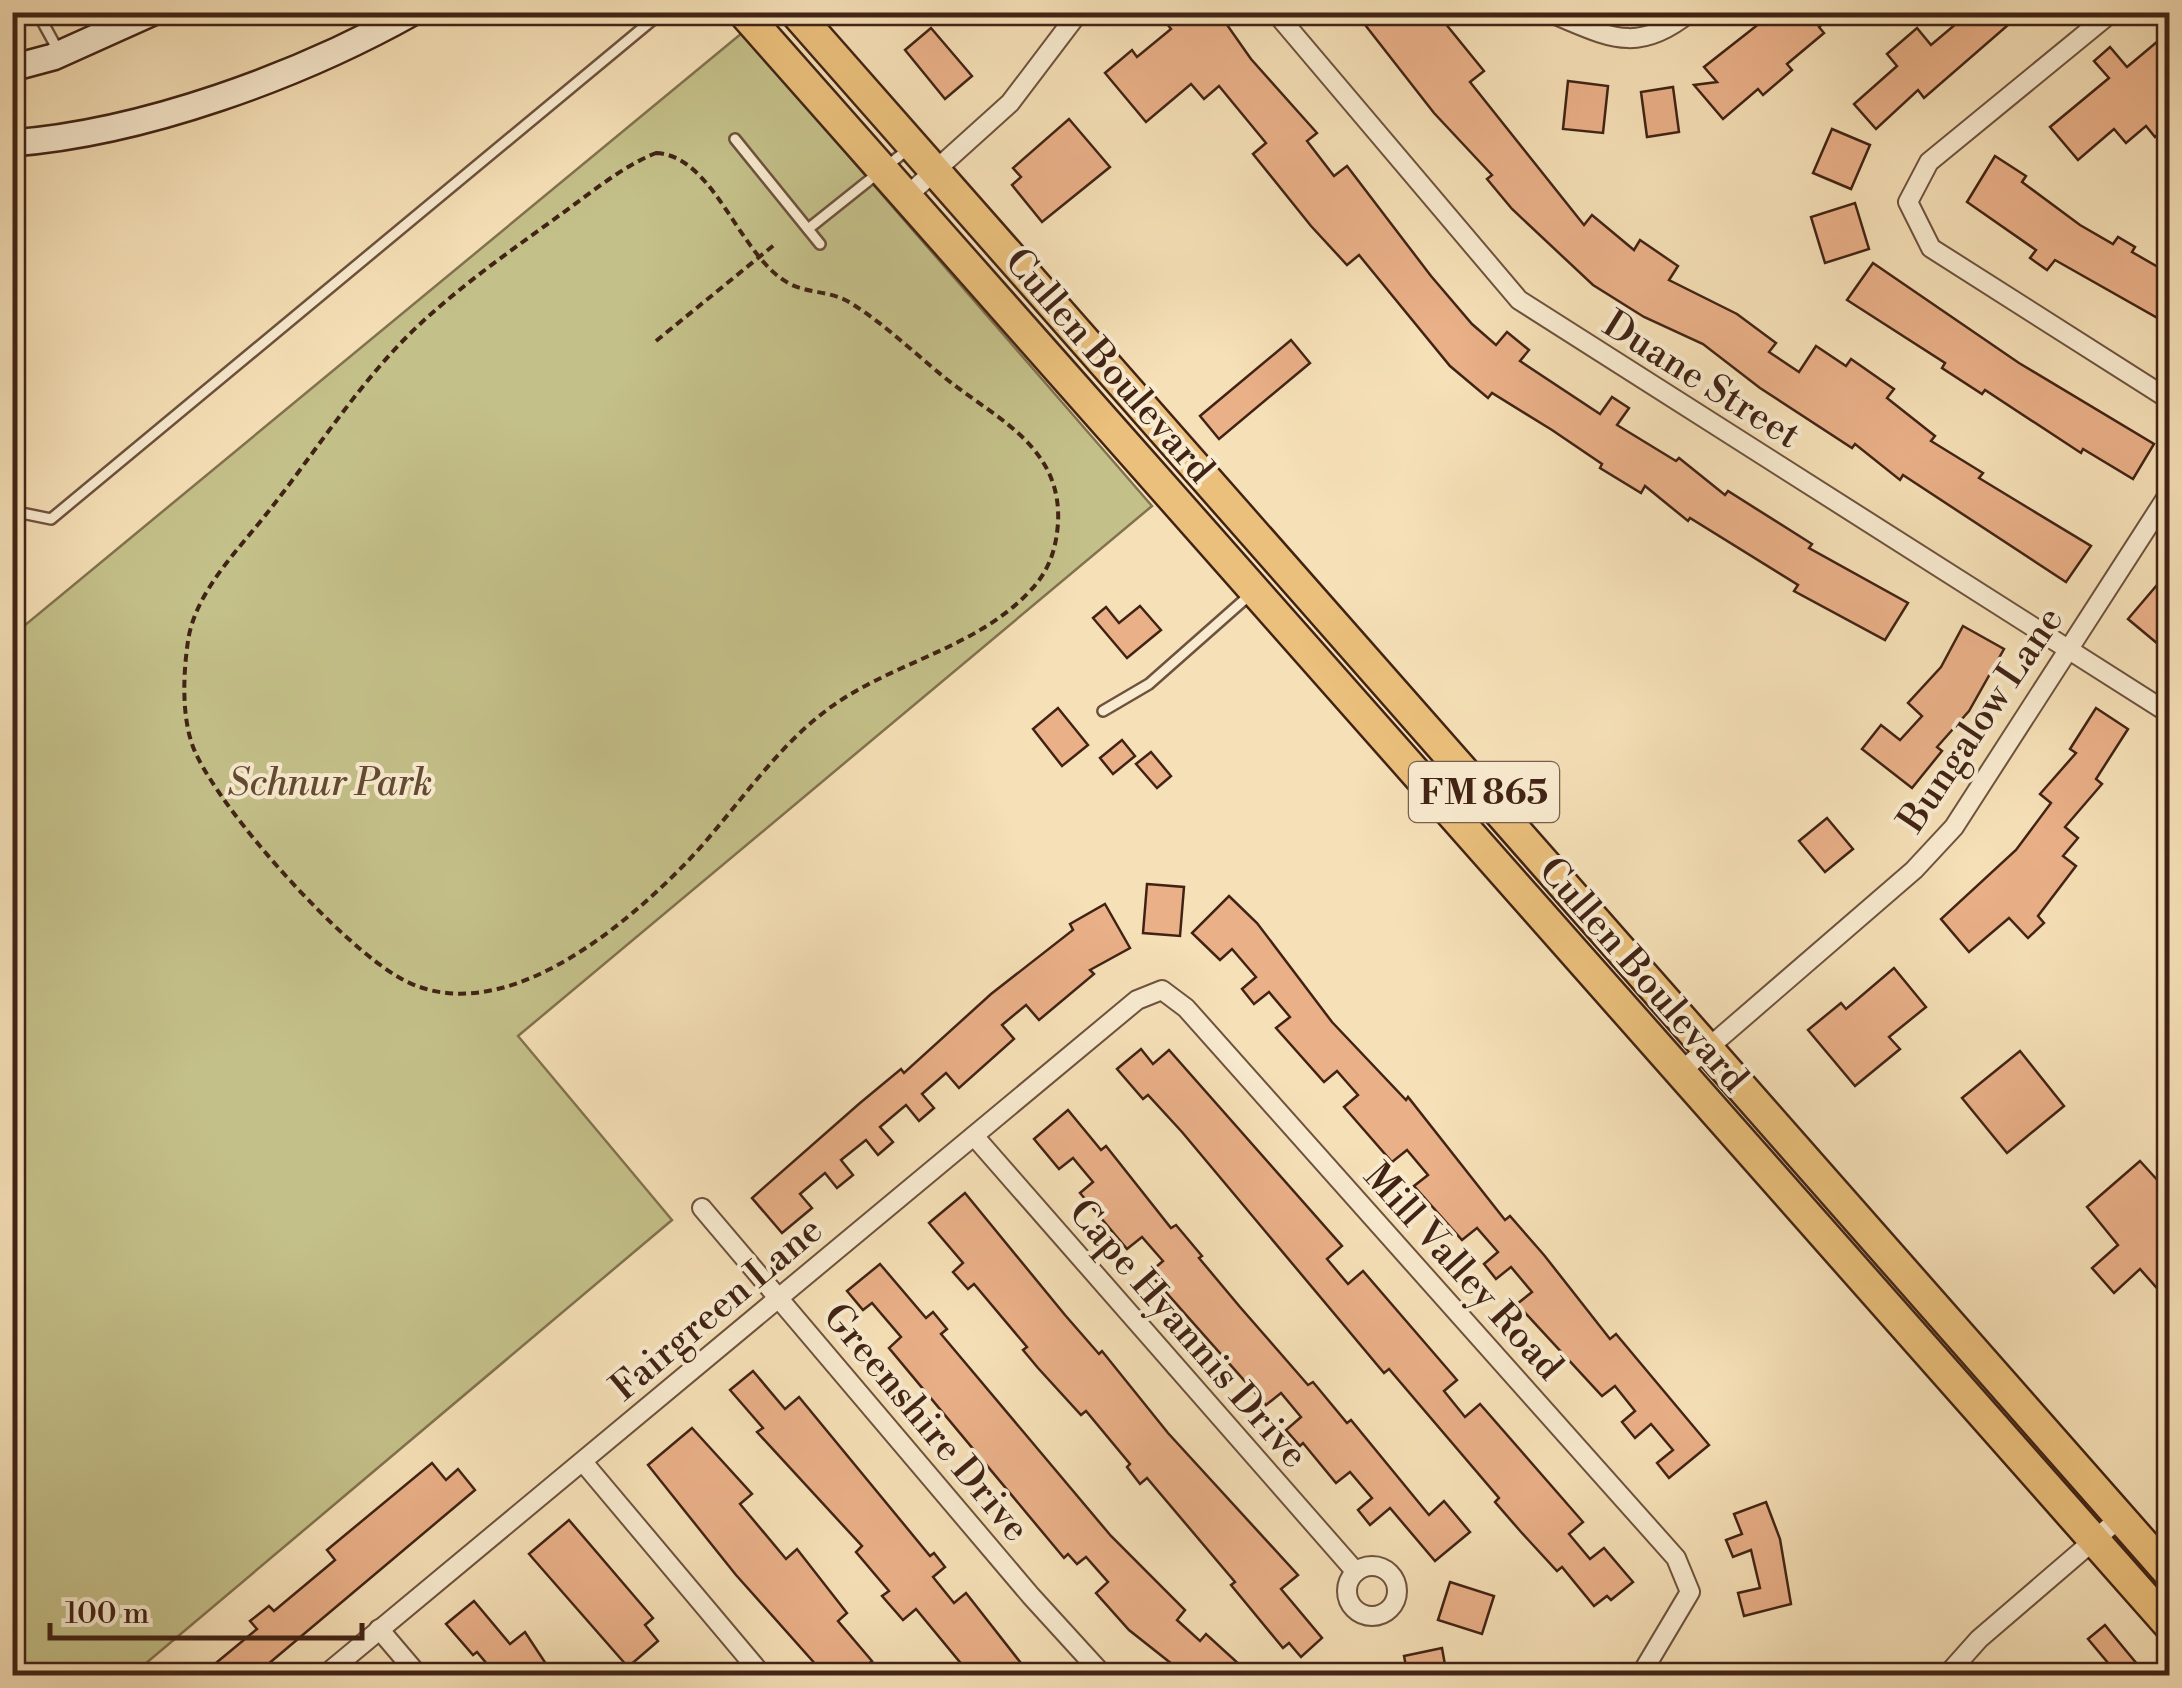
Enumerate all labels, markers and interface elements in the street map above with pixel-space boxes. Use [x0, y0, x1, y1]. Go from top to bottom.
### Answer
street label: Cullen Boulevard [994, 239, 1224, 493]
street label: Duane Street [1594, 301, 1808, 459]
street label: Bungalow Lane [1888, 598, 2074, 842]
park label: Schnur Park [227, 760, 433, 807]
road number: FM 865 [1409, 762, 1559, 822]
street label: Cullen Boulevard [1528, 848, 1758, 1102]
street label: Mill Valley Road [1353, 1154, 1573, 1390]
street label: Cape Hyannis Drive [1058, 1190, 1317, 1478]
street label: Fairgreen Lane [601, 1207, 833, 1411]
street label: Greenshire Drive [812, 1294, 1039, 1552]
scale bar [50, 1578, 362, 1640]
text: 100 m [65, 1595, 149, 1633]

